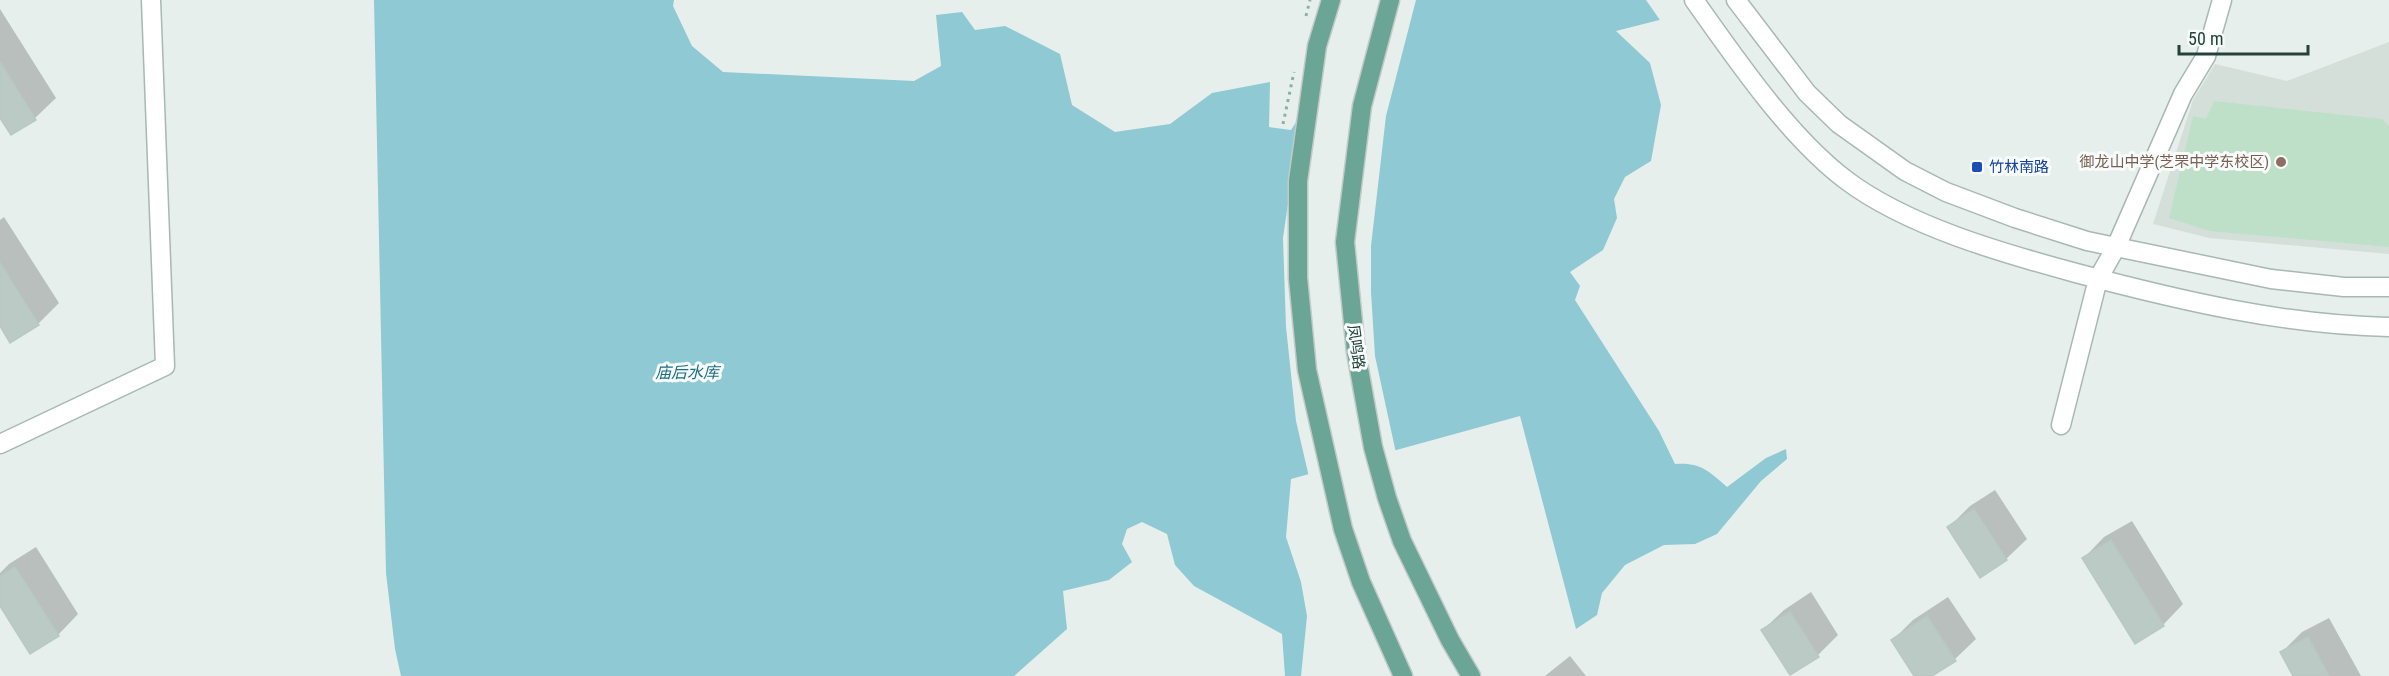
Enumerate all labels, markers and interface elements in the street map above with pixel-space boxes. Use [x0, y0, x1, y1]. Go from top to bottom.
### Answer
scale bar [2179, 18, 2308, 56]
text: 50 m [2188, 28, 2223, 49]
place label: 御龙山中学(芝罘中学东校区) [2080, 153, 2269, 171]
marker: 御龙山中学(芝罘中学东校区) [2274, 155, 2288, 169]
place label: 竹林南路 [1989, 158, 2049, 176]
marker: 竹林南路 [1970, 160, 1984, 174]
street label: 凤鸣路 [1344, 323, 1368, 371]
water label: 庙后水库 [655, 363, 722, 382]

